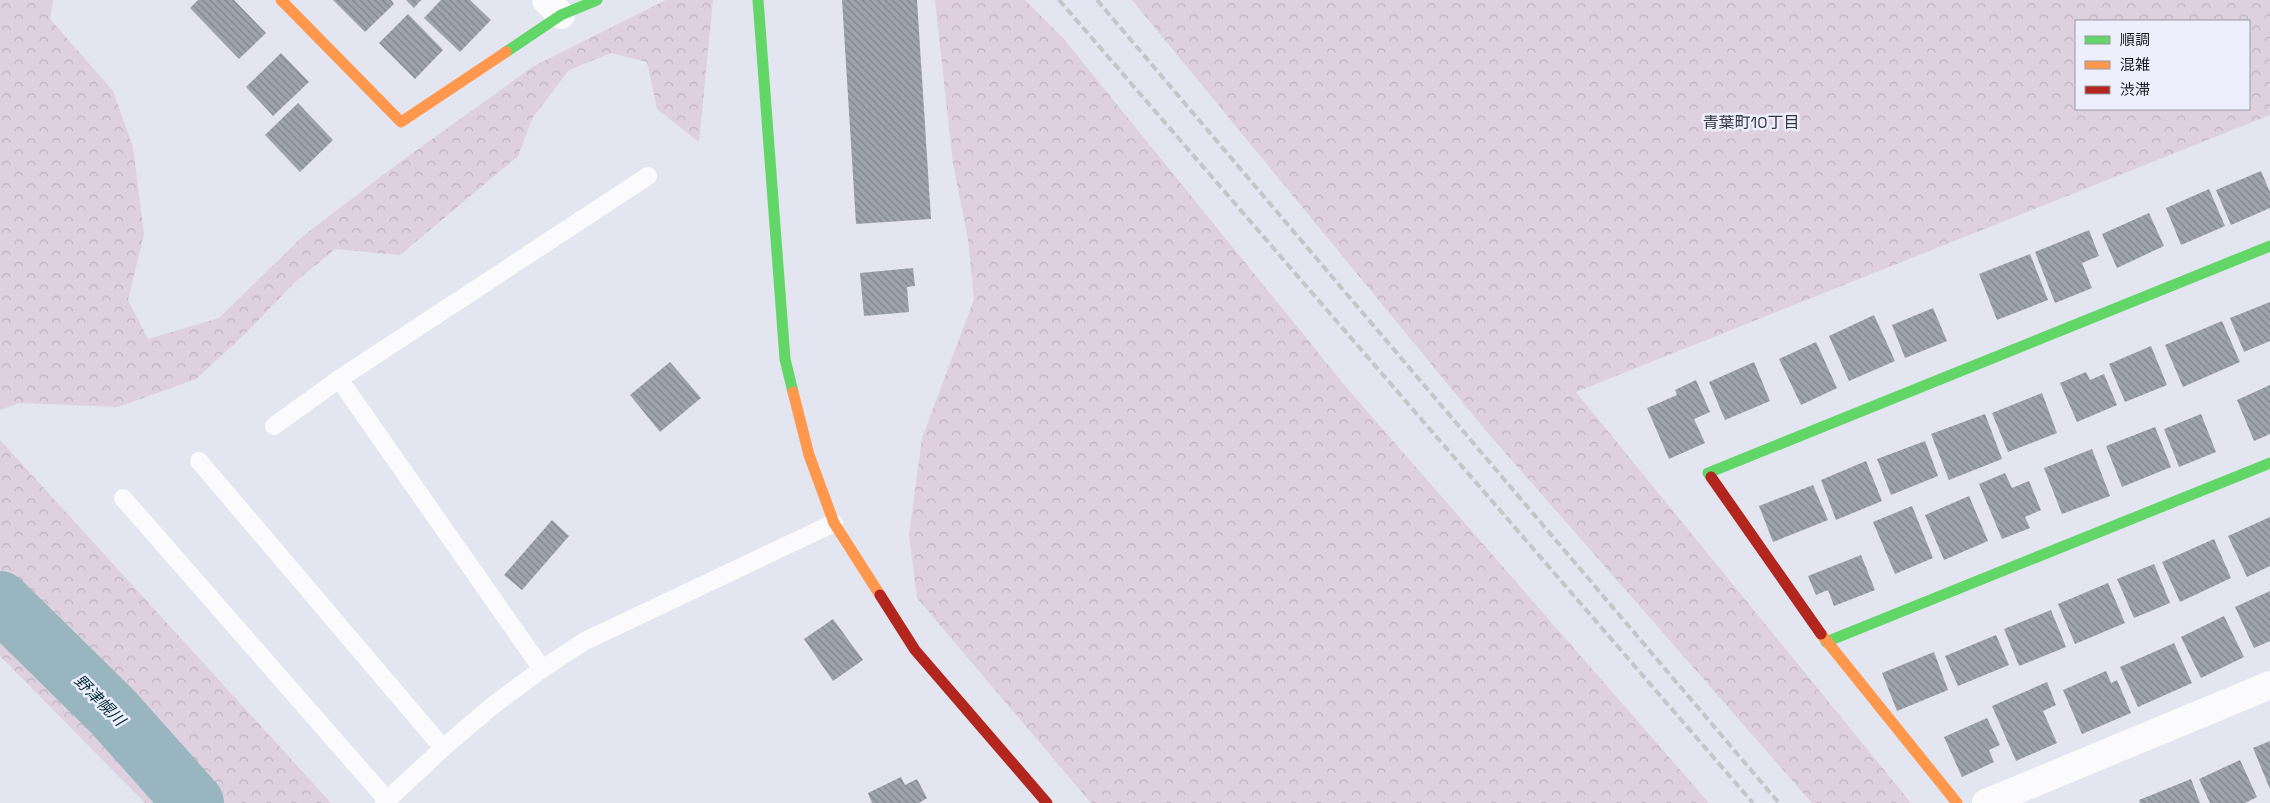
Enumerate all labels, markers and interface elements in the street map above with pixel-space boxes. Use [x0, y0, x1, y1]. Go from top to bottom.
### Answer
legend [2075, 20, 2250, 110]
text: 順調 [2120, 30, 2150, 49]
text: 混雑 [2120, 55, 2150, 74]
text: 渋滞 [2120, 80, 2150, 99]
district label: 青葉町10丁目 [1703, 112, 1799, 133]
water label: 野津幌川 [70, 670, 131, 732]

